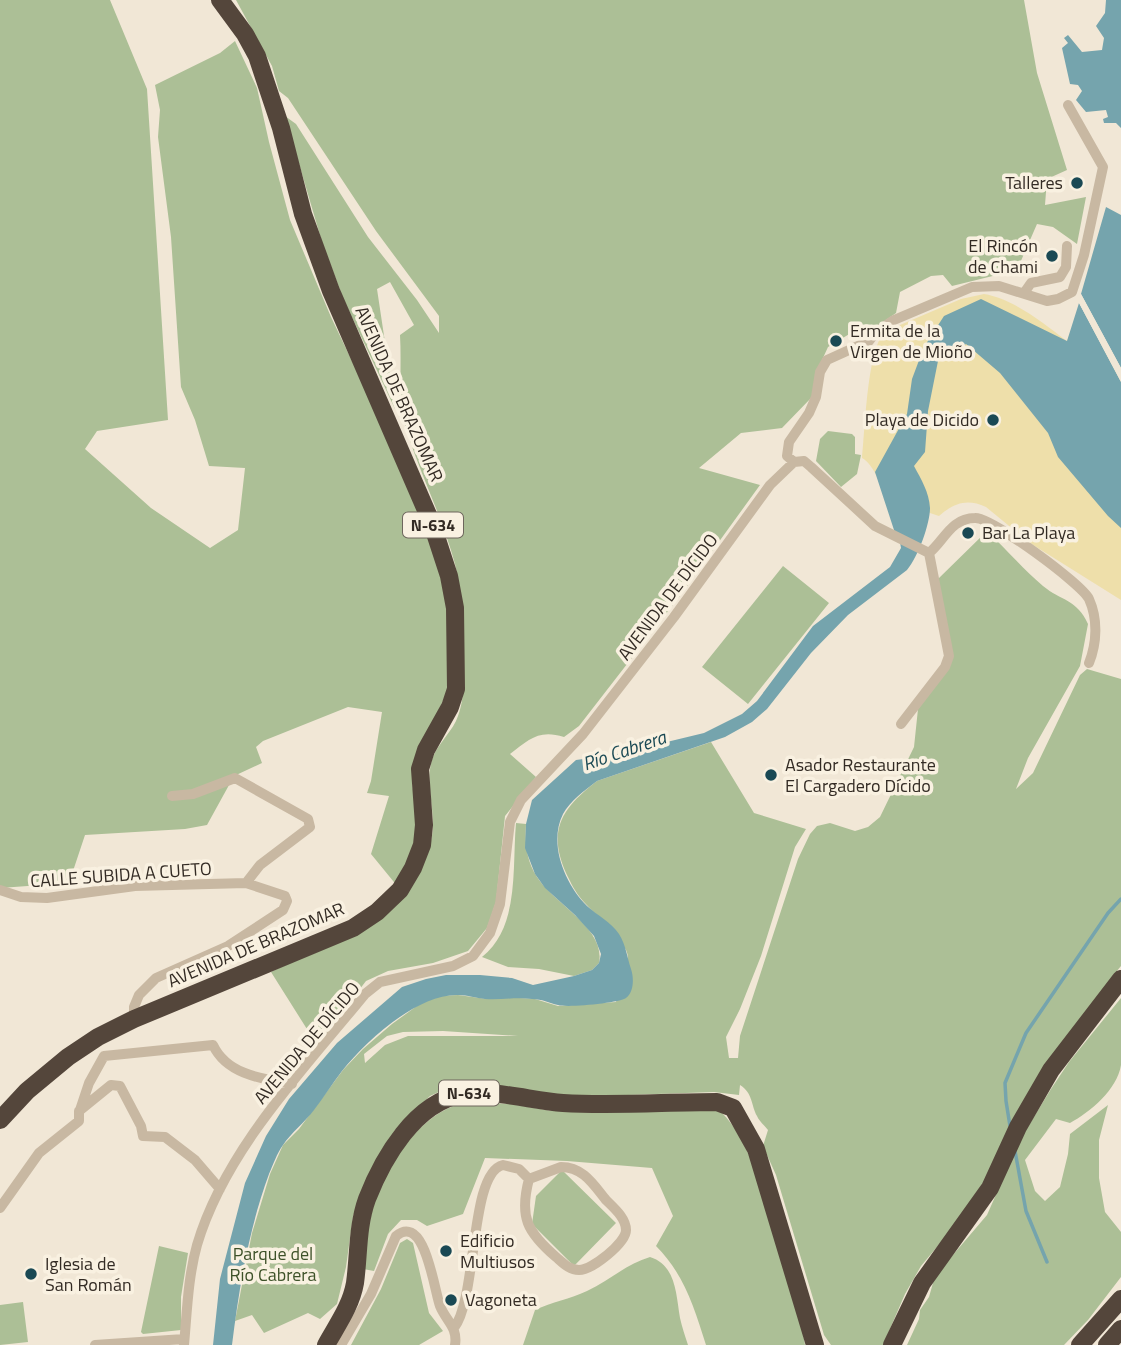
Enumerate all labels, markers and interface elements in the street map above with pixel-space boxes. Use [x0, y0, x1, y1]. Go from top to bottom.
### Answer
place label: Talleres [1005, 169, 1063, 196]
marker: Talleres [1069, 175, 1085, 191]
place label: El Rincón de Chami [968, 232, 1038, 280]
marker: El Rincón de Chami [1044, 248, 1060, 264]
street label: AVENIDA DE BRAZOMAR [348, 302, 450, 486]
place label: Ermita de la Virgen de Mioño [850, 317, 973, 365]
marker: Ermita de la Virgen de Mioño [828, 333, 844, 349]
place label: Playa de Dicido [865, 406, 979, 433]
marker: Playa de Dicido [985, 412, 1001, 428]
road number: N-634 [403, 512, 463, 538]
place label: Bar La Playa [982, 519, 1075, 546]
marker: Bar La Playa [960, 525, 976, 541]
street label: AVENIDA DE DÍCIDO [611, 528, 724, 666]
water label: Río Cabrera [578, 721, 671, 777]
place label: Asador Restaurante El Cargadero Dícido [785, 751, 936, 799]
marker: Asador Restaurante El Cargadero Dícido [763, 767, 779, 783]
street label: CALLE SUBIDA A CUETO [29, 855, 212, 894]
street label: AVENIDA DE BRAZOMAR [163, 895, 349, 994]
street label: AVENIDA DE DÍCIDO [247, 976, 366, 1110]
road number: N-634 [439, 1080, 499, 1106]
place label: Edificio Multiusos [460, 1227, 535, 1275]
park label: Parque del Río Cabrera [229, 1240, 317, 1288]
marker: Edificio Multiusos [438, 1243, 454, 1259]
place label: Iglesia de San Román [45, 1250, 132, 1298]
marker: Iglesia de San Román [23, 1266, 39, 1282]
place label: Vagoneta [465, 1286, 537, 1313]
marker: Vagoneta [443, 1292, 459, 1308]

